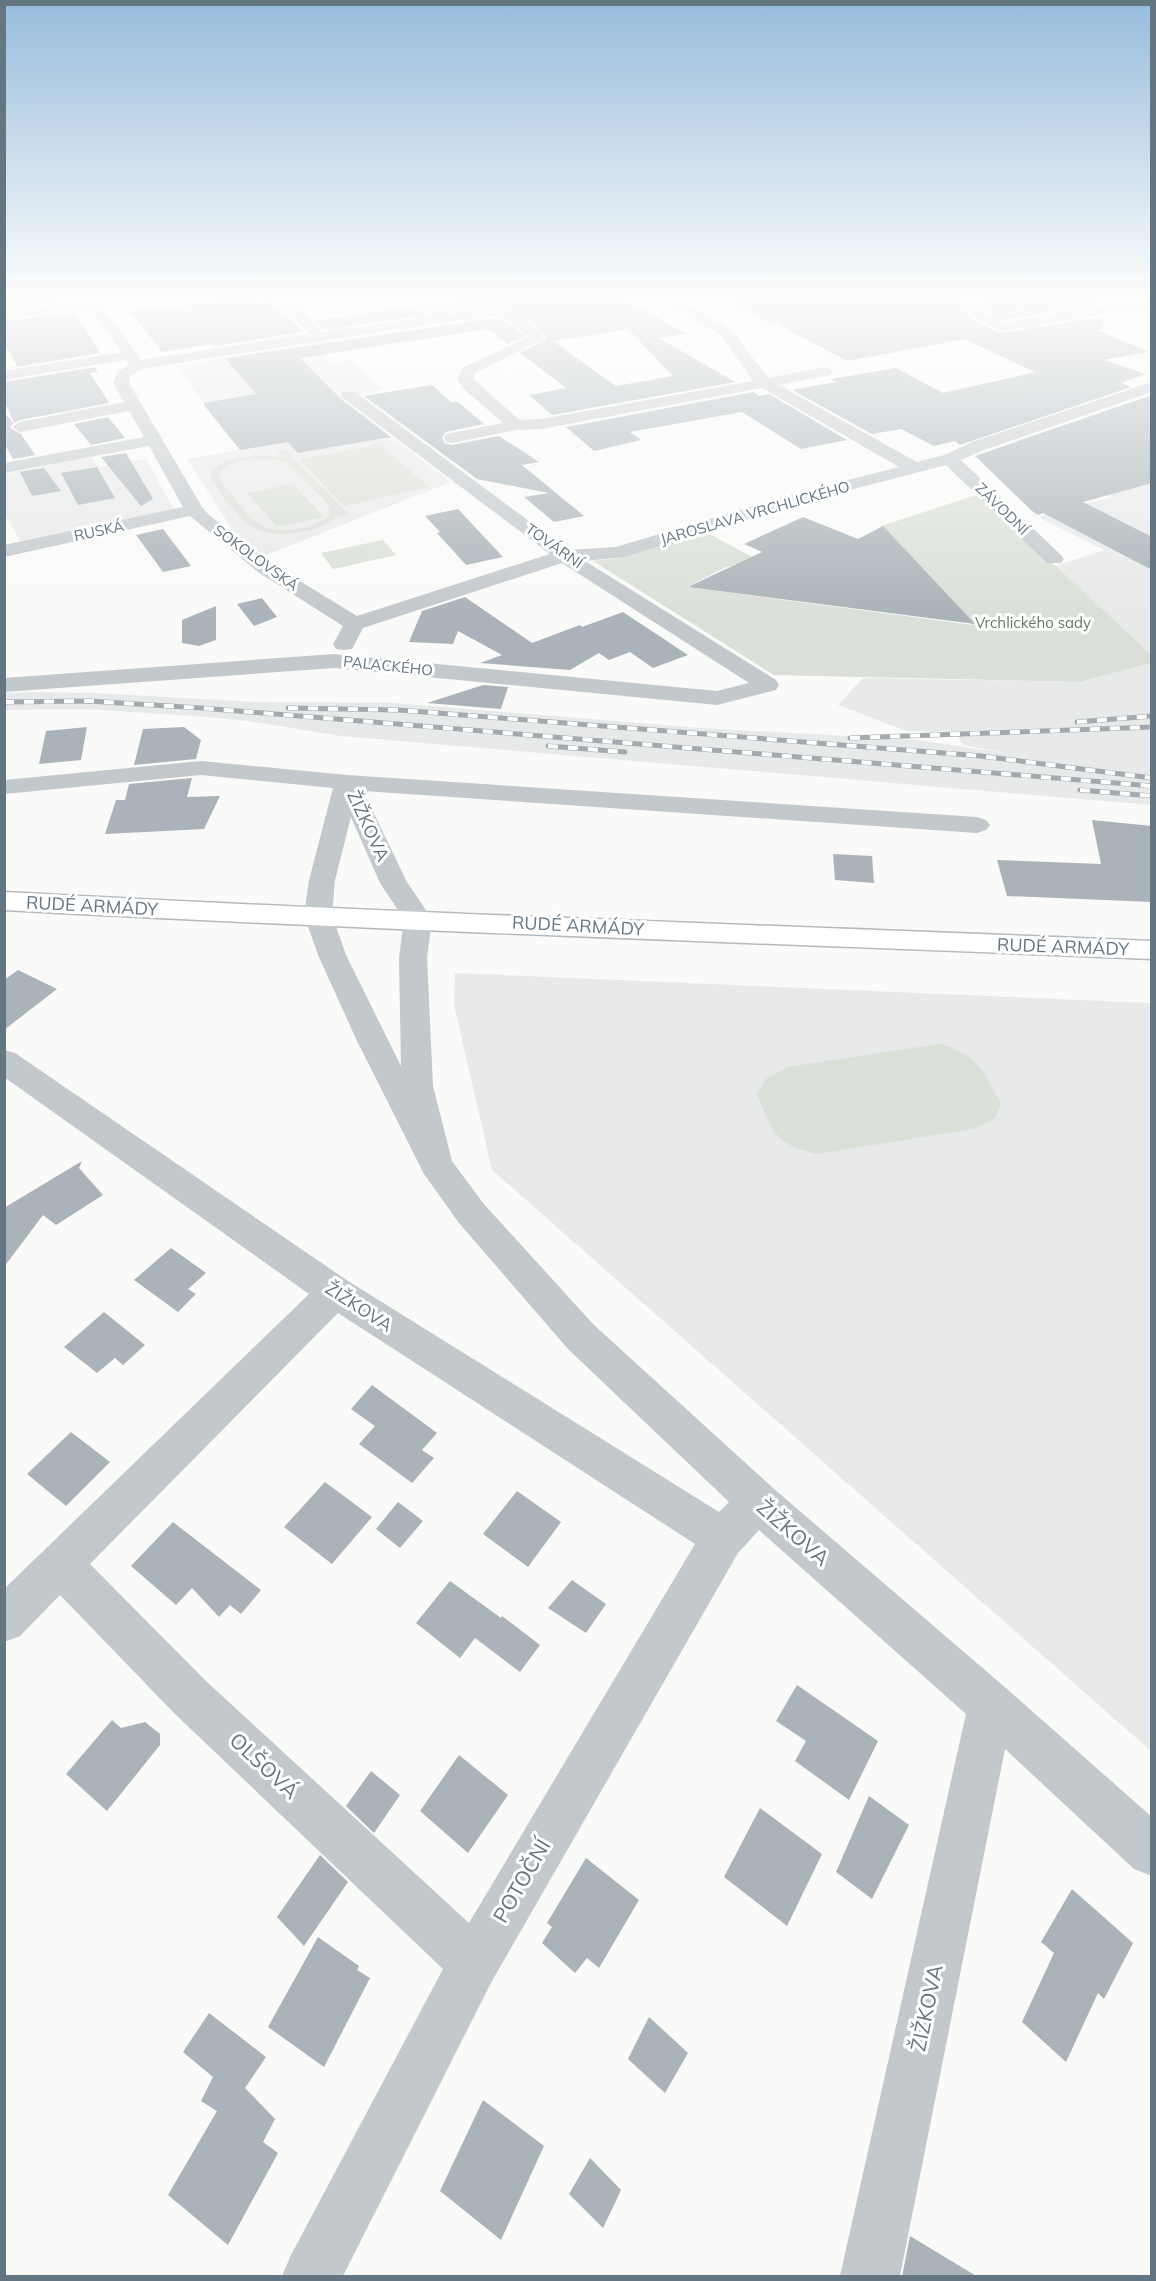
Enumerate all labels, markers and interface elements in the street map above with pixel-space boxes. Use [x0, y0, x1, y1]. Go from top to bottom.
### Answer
street label: JAROSLAVA VRCHLICKÉHO [658, 476, 852, 549]
street label: ZÁVODNÍ [972, 478, 1034, 540]
street label: RUSKÁ [72, 516, 126, 545]
street label: TOVÁRNÍ [522, 519, 588, 573]
street label: SOKOLOVSKÁ [210, 520, 302, 595]
park label: Vrchlického sady [975, 613, 1091, 632]
street label: PALACKÉHO [342, 651, 434, 680]
street label: ŽIŽKOVA [342, 787, 395, 865]
street label: RUDÉ ARMÁDY [25, 891, 160, 921]
street label: RUDÉ ARMÁDY [511, 911, 646, 941]
street label: RUDÉ ARMÁDY [997, 933, 1131, 960]
street label: ŽIŽKOVA [321, 1276, 397, 1337]
street label: ŽIŽKOVA [752, 1494, 836, 1571]
street label: OLŠOVÁ [225, 1727, 305, 1804]
street label: POTOČNÍ [487, 1833, 556, 1927]
street label: ŽIŽKOVA [904, 1962, 948, 2054]

